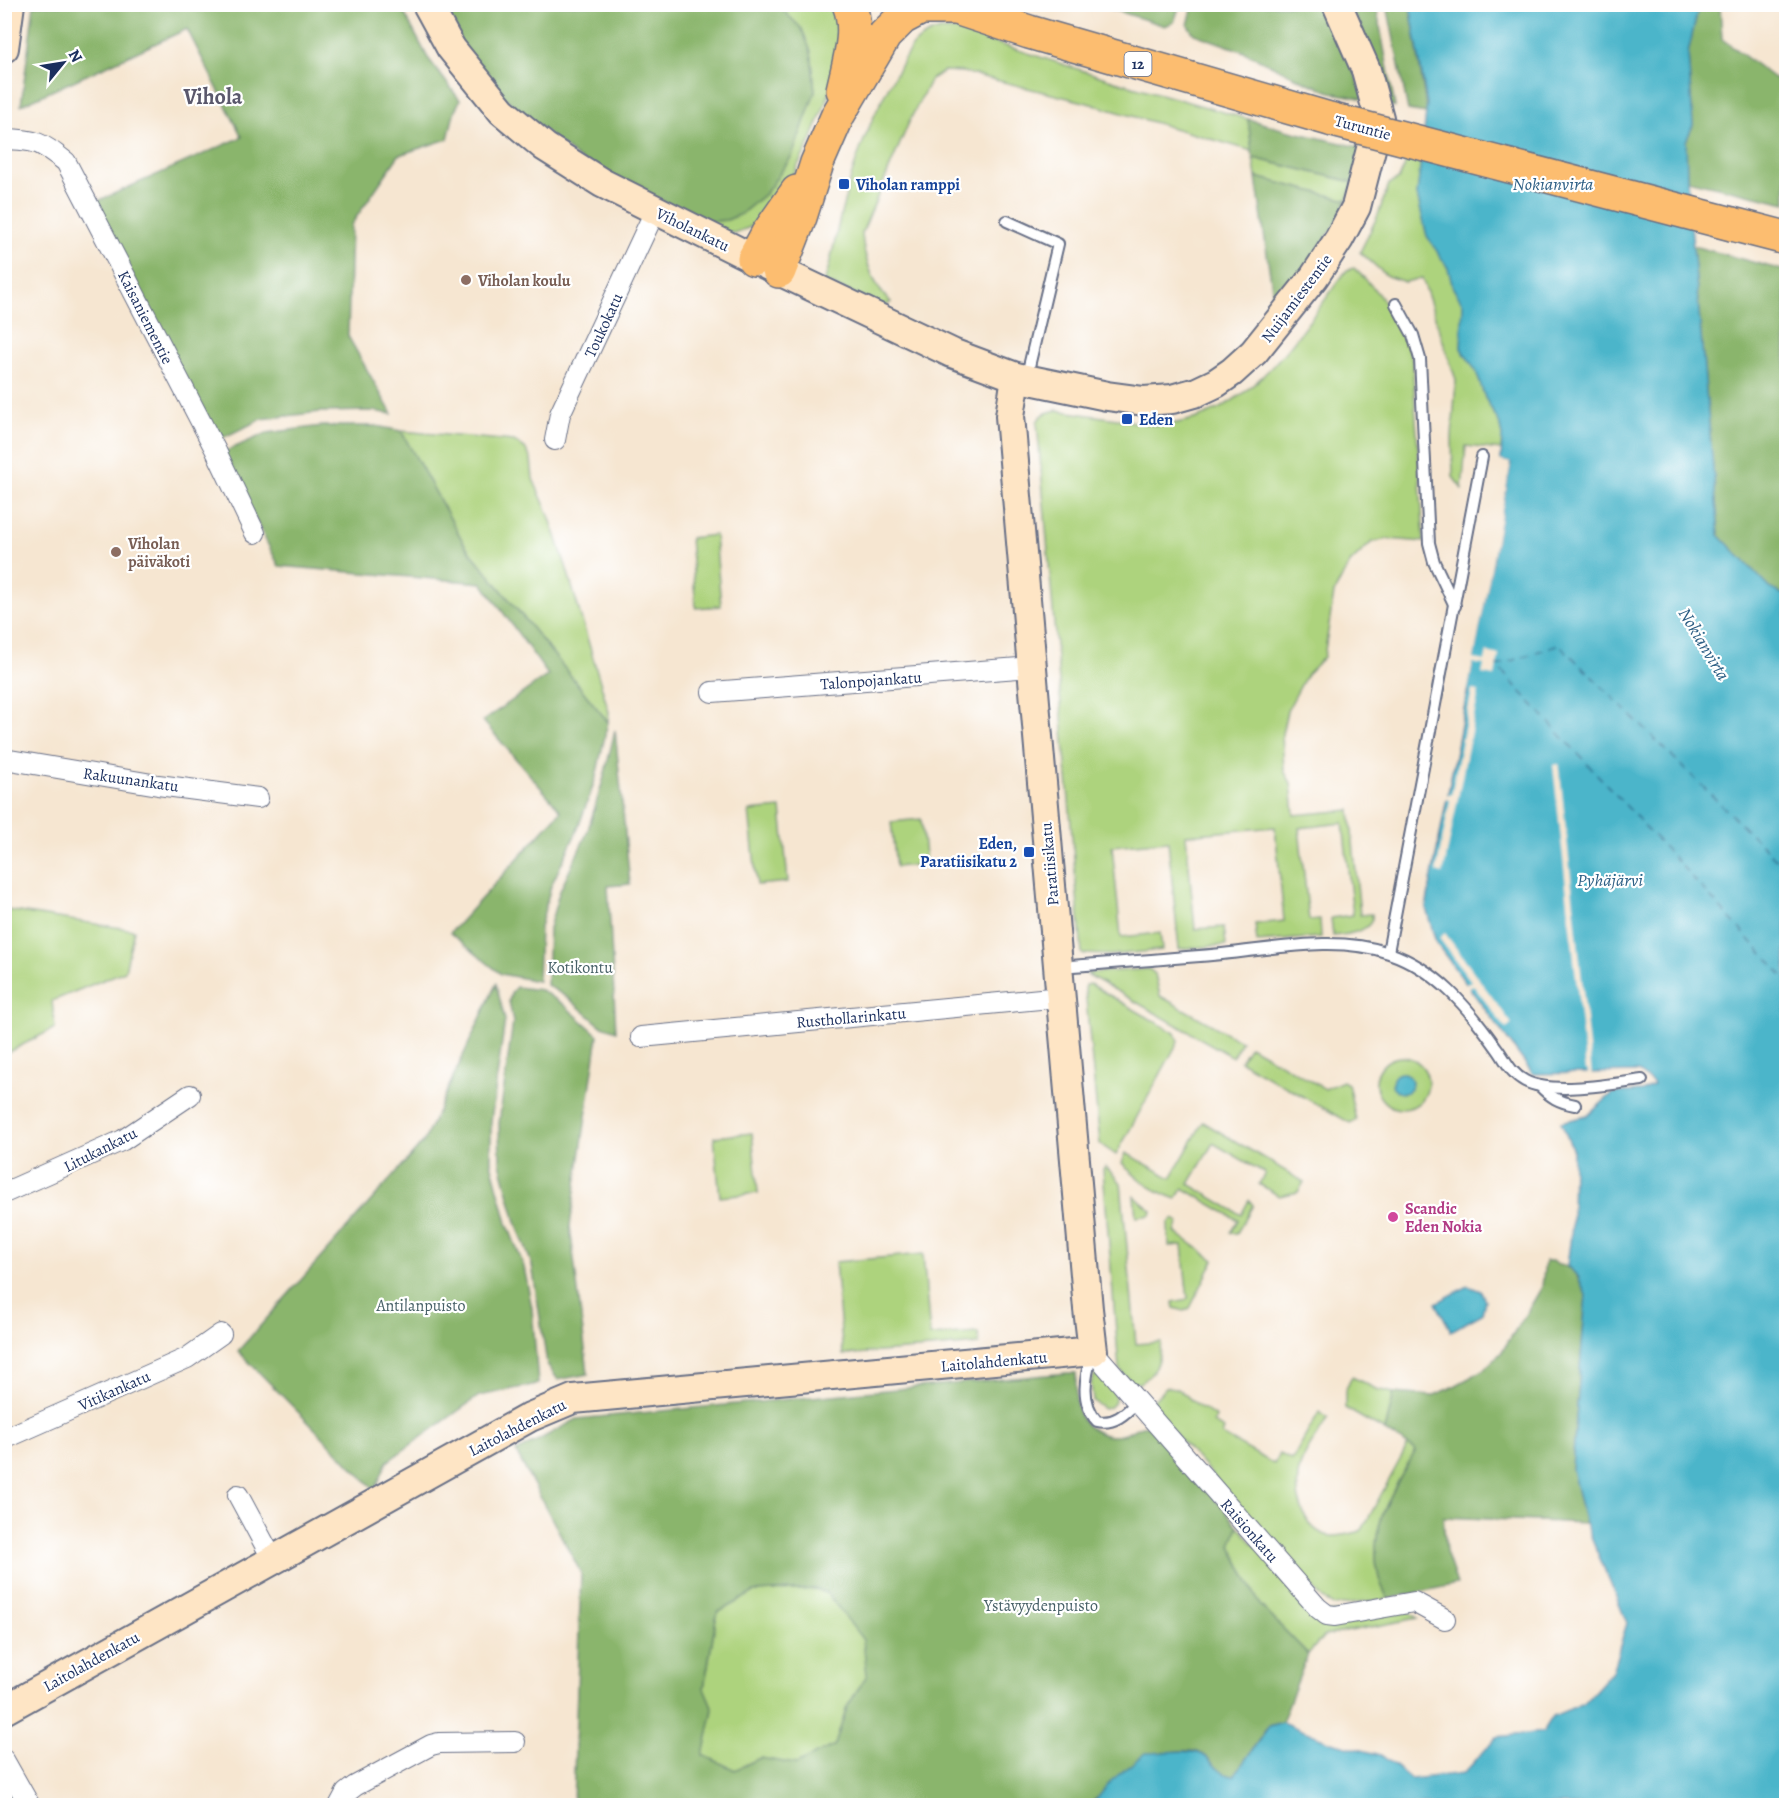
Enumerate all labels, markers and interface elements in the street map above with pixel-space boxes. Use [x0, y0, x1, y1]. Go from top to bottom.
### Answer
north arrow [33, 33, 93, 93]
text: N [63, 45, 88, 67]
road number: 12 [1124, 52, 1152, 76]
district label: Vihola [183, 82, 243, 112]
street label: Turuntie [1332, 110, 1393, 146]
water label: Nokianvirta [1513, 172, 1593, 196]
place label: Viholan ramppi [855, 174, 960, 196]
marker: Viholan ramppi [837, 177, 851, 191]
street label: Viholankatu [651, 202, 733, 257]
street label: Nuijamiestentie [1256, 250, 1337, 347]
street label: Kaisaniementie [112, 267, 178, 368]
place label: Viholan koulu [477, 270, 571, 292]
marker: Viholan koulu [459, 273, 473, 287]
street label: Toukokatu [579, 289, 629, 361]
place label: Eden [1139, 409, 1173, 431]
marker: Eden [1120, 412, 1134, 426]
place label: Viholan päiväkoti [127, 533, 190, 573]
marker: Viholan päiväkoti [109, 545, 123, 559]
water label: Nokianvirta [1673, 603, 1735, 685]
street label: Talonpojankatu [820, 666, 923, 696]
street label: Rakuunankatu [82, 762, 180, 798]
street label: Paratiisikatu [1035, 821, 1065, 907]
place label: Eden, Paratiisikatu 2 [920, 833, 1017, 873]
marker: Eden, Paratiisikatu 2 [1022, 845, 1036, 859]
water label: Pyhäjärvi [1577, 868, 1643, 892]
park label: Kotikontu [547, 957, 613, 979]
street label: Rusthollarinkatu [795, 1002, 907, 1034]
street label: Litukankatu [60, 1122, 141, 1178]
place label: Scandic Eden Nokia [1405, 1198, 1483, 1238]
marker: Scandic Eden Nokia [1386, 1210, 1400, 1224]
park label: Antilanpuisto [375, 1295, 466, 1317]
street label: Laitolahdenkatu [940, 1346, 1049, 1378]
street label: Vitikankatu [74, 1365, 154, 1417]
street label: Laitolahdenkatu [465, 1394, 570, 1462]
street label: Raisionkatu [1215, 1494, 1283, 1568]
park label: Ystävyydenpuisto [983, 1595, 1098, 1617]
street label: Laitolahdenkatu [39, 1626, 144, 1697]

